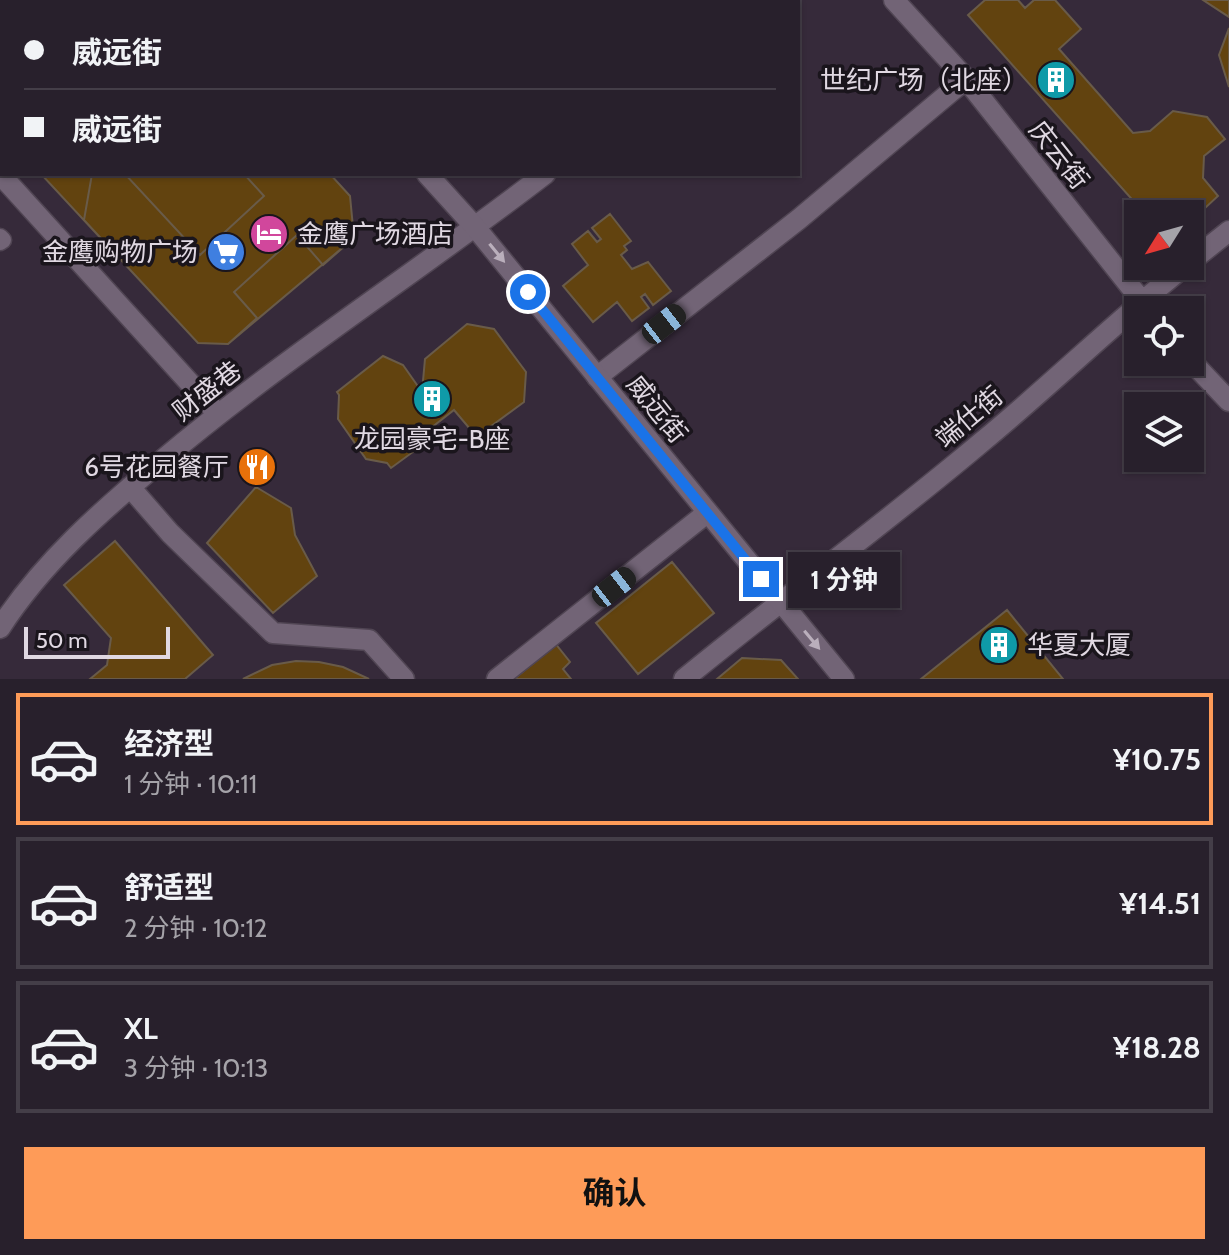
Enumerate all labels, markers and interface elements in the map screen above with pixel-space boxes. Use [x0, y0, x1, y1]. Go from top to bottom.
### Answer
text: 威远街 [72, 34, 162, 71]
building icon: 世纪广场（北座） [1035, 59, 1077, 101]
place label: 世纪广场（北座） [820, 64, 1028, 96]
text: 威远街 [72, 111, 162, 148]
street label: 庆云街 [1022, 114, 1096, 196]
north arrow [1124, 200, 1204, 280]
map controls [1124, 200, 1204, 472]
hotel icon: 金鹰广场酒店 [248, 213, 290, 255]
place label: 金鹰广场酒店 [297, 218, 453, 250]
supermarket icon: 金鹰购物广场 [205, 231, 247, 273]
place label: 金鹰购物广场 [42, 236, 198, 268]
one-way arrow [488, 243, 505, 264]
route start [510, 274, 546, 310]
button: locate [1124, 296, 1204, 376]
car [638, 300, 690, 348]
street label: 财盛巷 [166, 354, 248, 428]
street label: 威远街 [620, 369, 694, 449]
building icon: 龙园豪宅-B座 [411, 378, 453, 420]
street label: 端仕街 [929, 380, 1009, 454]
button: layers [1124, 392, 1204, 472]
place label: 龙园豪宅-B座 [354, 423, 510, 455]
restaurant icon: 6号花园餐厅 [236, 446, 278, 488]
place label: 6号花园餐厅 [84, 451, 229, 483]
callout: 1 分钟 [789, 551, 901, 607]
route end [743, 561, 779, 597]
car [588, 563, 640, 611]
text: 1 分钟 [810, 564, 878, 596]
scale bar [24, 623, 170, 659]
building icon: 华夏大厦 [978, 624, 1020, 666]
text: 50 m [36, 627, 88, 654]
place label: 华夏大厦 [1027, 629, 1131, 661]
one-way arrow [803, 630, 820, 650]
icon: car [28, 723, 100, 795]
text: 经济型 [124, 725, 214, 762]
text: ¥10.75 [1113, 741, 1201, 778]
text: 1 分钟 · 10:11 [124, 768, 257, 800]
icon: car [28, 867, 100, 939]
text: 舒适型 [124, 869, 214, 906]
text: ¥14.51 [1119, 885, 1201, 922]
text: 2 分钟 · 10:12 [124, 912, 268, 944]
text: XL [124, 1010, 158, 1047]
icon: car [28, 1011, 100, 1083]
text: ¥18.28 [1113, 1029, 1201, 1066]
text: 3 分钟 · 10:13 [124, 1052, 268, 1084]
button: 确认 [24, 1147, 1205, 1239]

